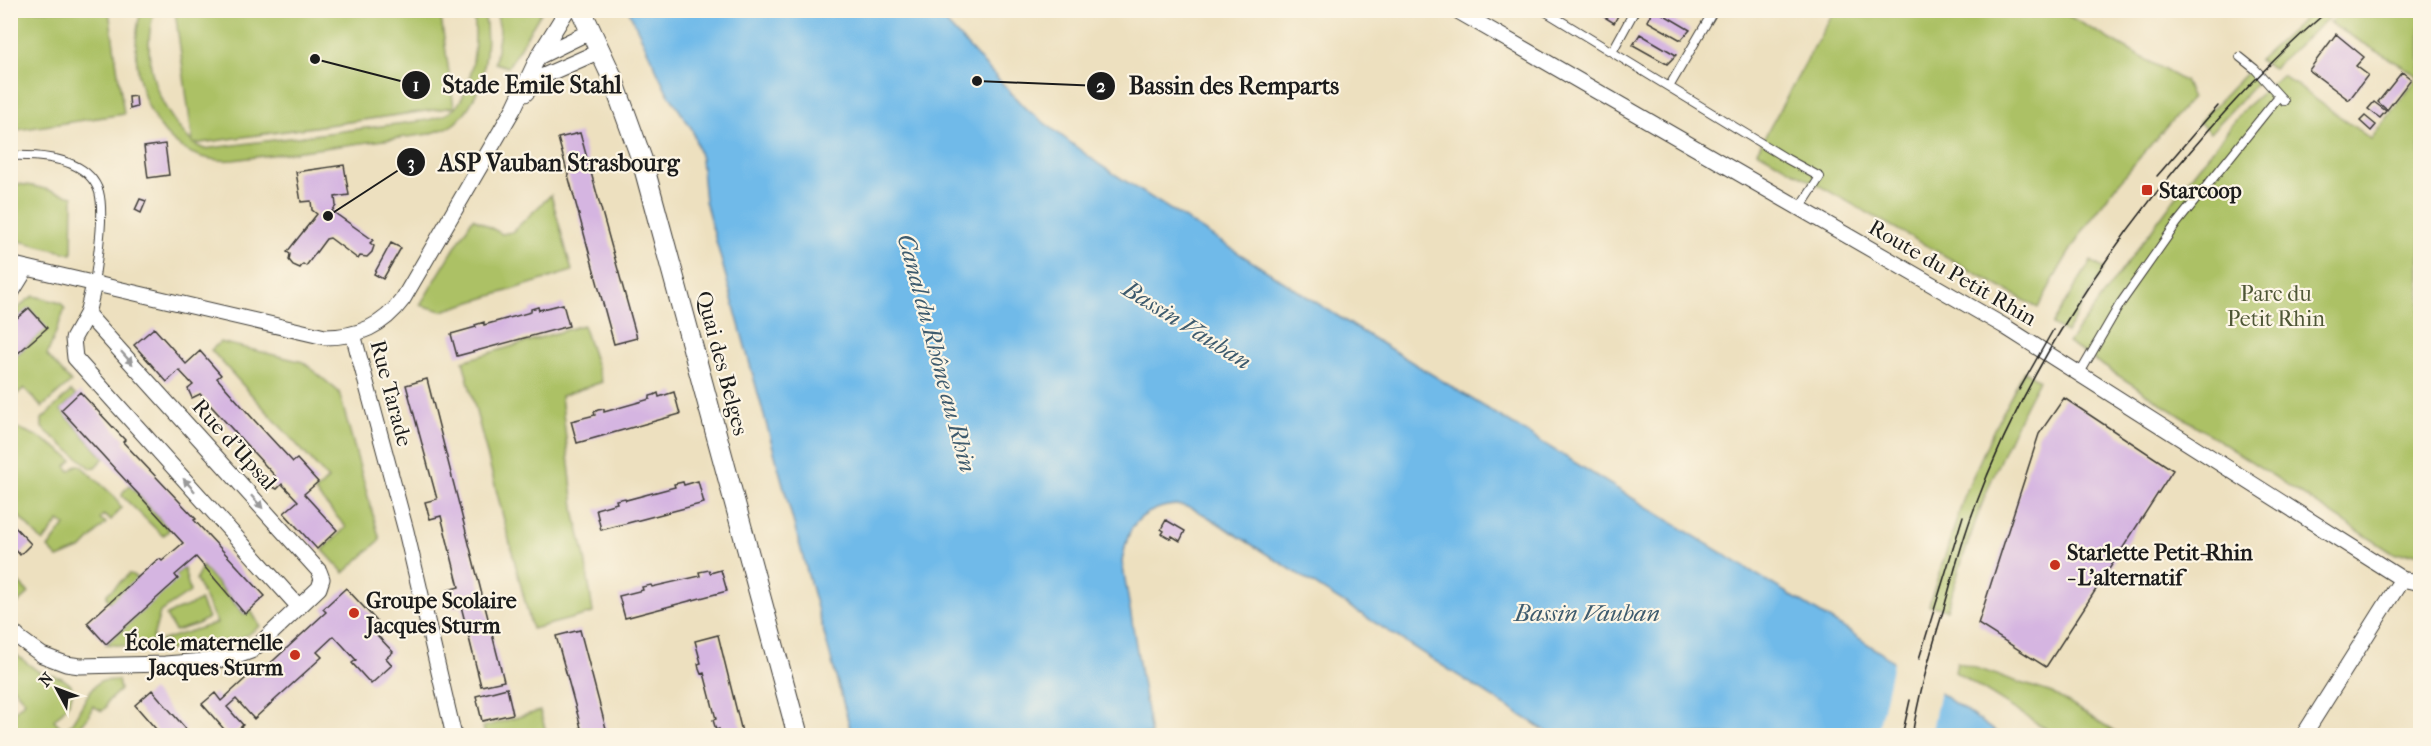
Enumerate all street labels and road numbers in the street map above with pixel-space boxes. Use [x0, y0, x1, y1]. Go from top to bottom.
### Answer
street label: Route du Petit Rhin [1864, 214, 2041, 332]
street label: Quai des Belges [690, 288, 754, 438]
street label: Rue Tarade [364, 337, 418, 449]
street label: Rue d'Upsal [187, 394, 282, 496]

